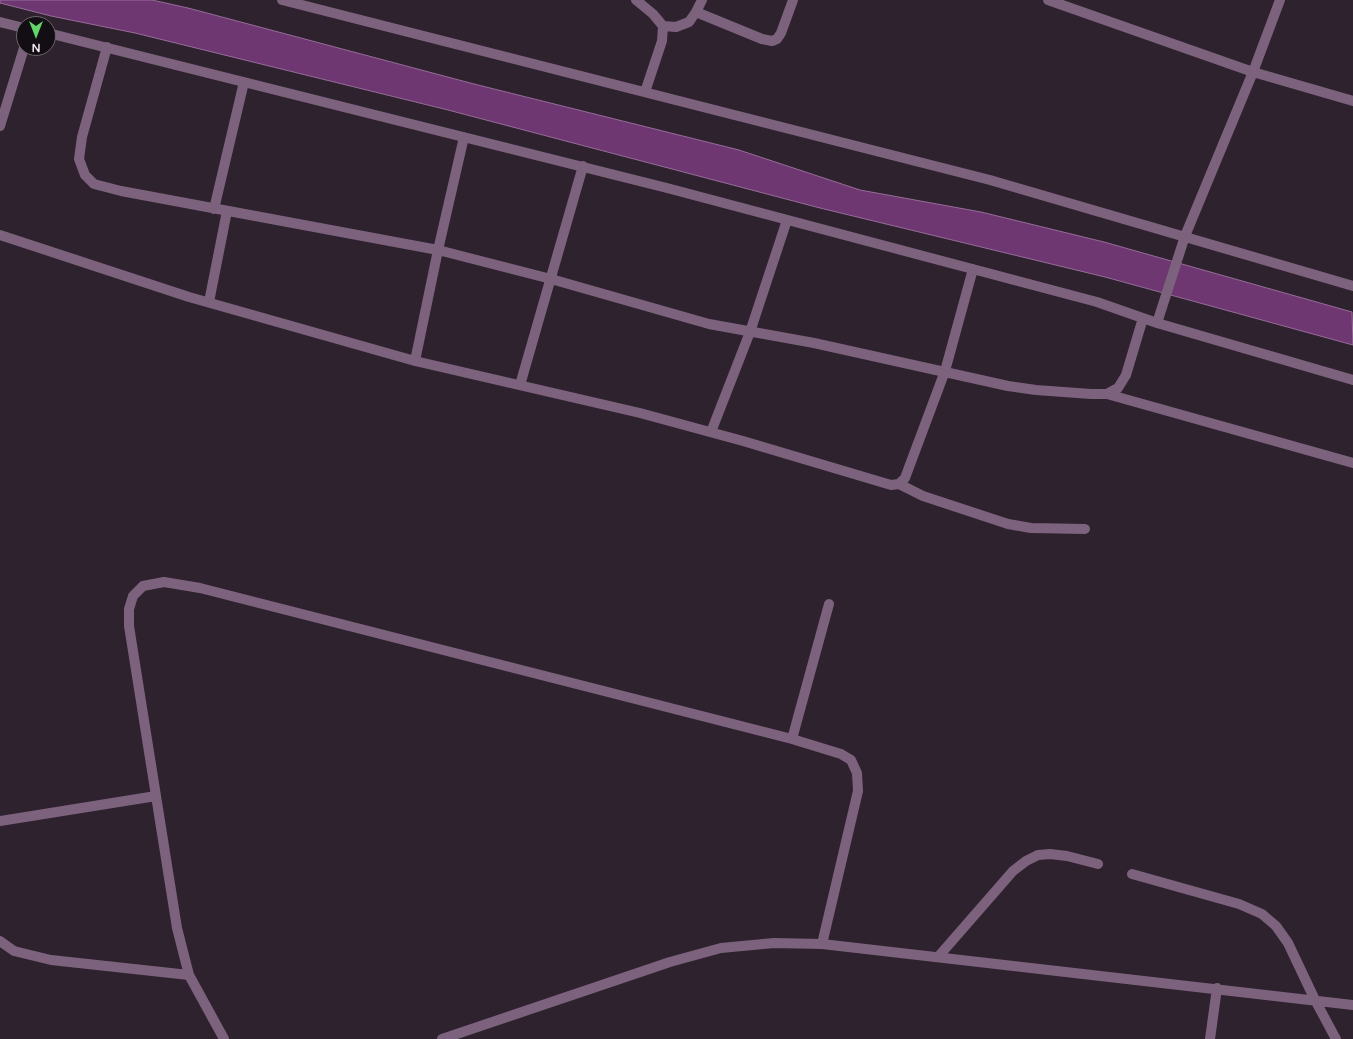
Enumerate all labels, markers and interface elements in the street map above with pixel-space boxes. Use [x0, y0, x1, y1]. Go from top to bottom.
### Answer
north arrow [16, 16, 56, 56]
text: N [32, 41, 40, 54]

